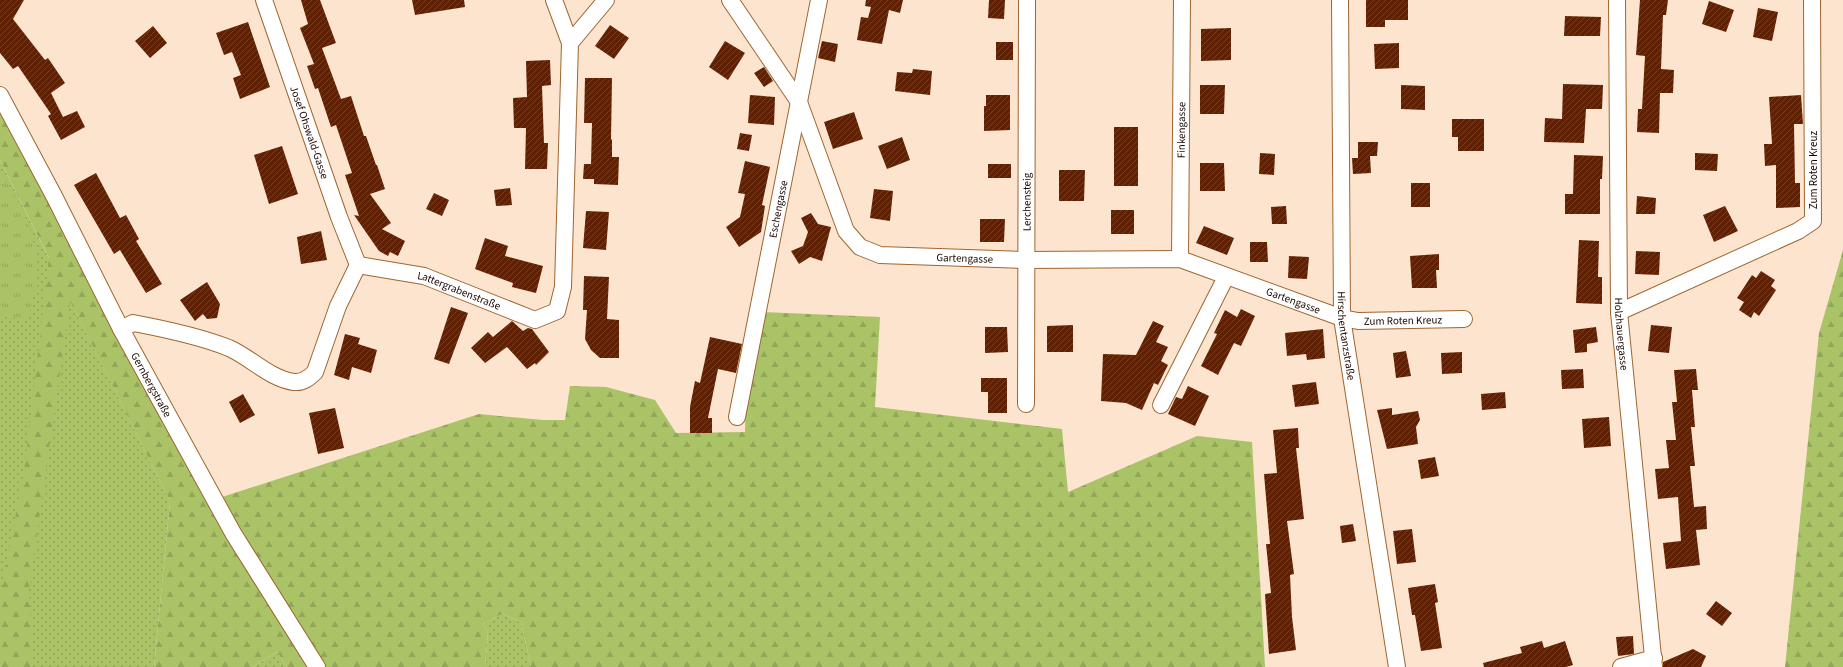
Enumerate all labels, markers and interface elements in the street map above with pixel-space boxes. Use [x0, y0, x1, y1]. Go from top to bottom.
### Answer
street label: Josef Ohswald-Gasse [286, 84, 332, 181]
street label: Finkengasse [1174, 101, 1189, 158]
street label: Zum Roten Kreuz [1806, 131, 1821, 209]
street label: Lerchensteig [1019, 172, 1035, 231]
street label: Eschengasse [765, 178, 792, 239]
street label: Gartengasse [936, 250, 994, 267]
street label: Lattergrabenstraße [416, 268, 503, 314]
street label: Gartengasse [1264, 284, 1323, 318]
street label: Hirschentanzstraße [1334, 291, 1359, 382]
street label: Holzhauergasse [1611, 297, 1632, 372]
street label: Zum Roten Kreuz [1364, 312, 1443, 329]
street label: Gernbergstraße [127, 350, 175, 421]

